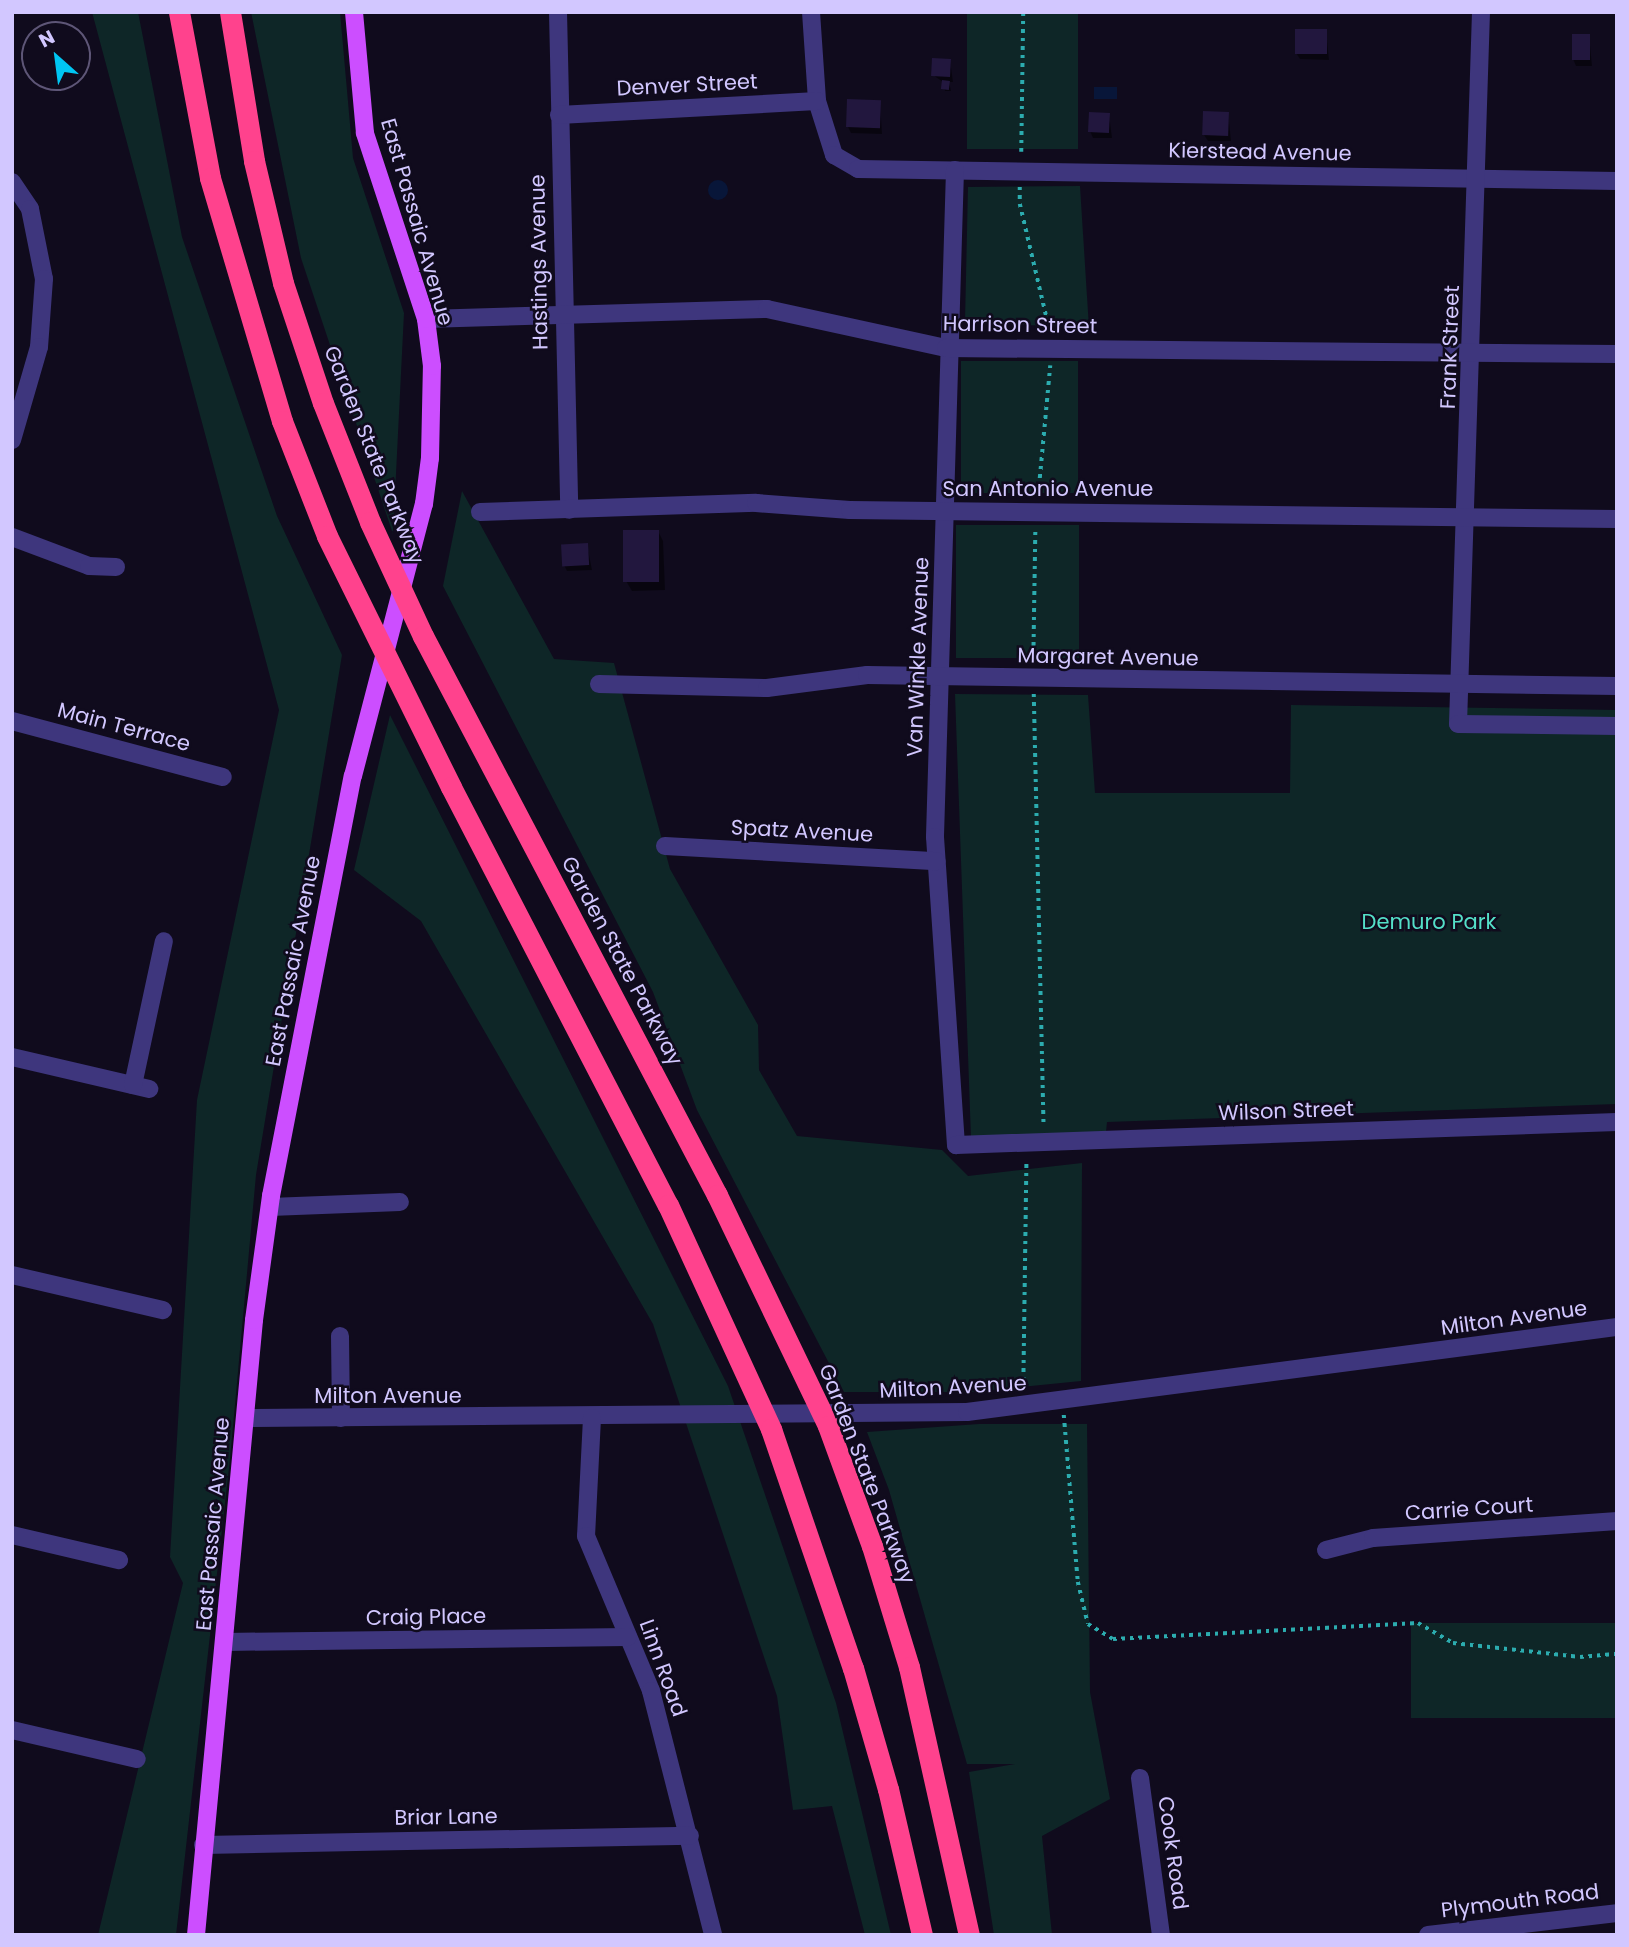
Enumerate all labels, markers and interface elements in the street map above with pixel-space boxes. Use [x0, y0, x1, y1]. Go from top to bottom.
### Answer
north arrow [21, 21, 91, 91]
text: N [34, 24, 59, 54]
street label: Denver Street [616, 69, 758, 101]
street label: East Passaic Avenue [375, 116, 459, 328]
street label: Kierstead Avenue [1168, 138, 1352, 166]
street label: Hastings Avenue [525, 174, 553, 350]
street label: Frank Street [1435, 285, 1465, 409]
street label: Harrison Street [943, 311, 1097, 339]
street label: Garden State Parkway [319, 342, 429, 568]
street label: San Antonio Avenue [943, 476, 1153, 502]
street label: Van Winkle Avenue [902, 557, 934, 757]
street label: Margaret Avenue [1017, 643, 1199, 671]
street label: Main Terrace [55, 697, 193, 757]
street label: Spatz Avenue [730, 815, 874, 847]
street label: Garden State Parkway [556, 852, 688, 1070]
street label: East Passaic Avenue [260, 854, 326, 1068]
park label: Demuro Park [1362, 909, 1496, 935]
street label: Wilson Street [1218, 1096, 1354, 1126]
street label: Milton Avenue [1439, 1295, 1589, 1341]
street label: Garden State Parkway [813, 1361, 921, 1587]
street label: Milton Avenue [879, 1371, 1027, 1403]
street label: Milton Avenue [314, 1383, 462, 1409]
street label: East Passaic Avenue [191, 1416, 235, 1632]
street label: Carrie Court [1404, 1492, 1534, 1526]
street label: Craig Place [366, 1603, 486, 1631]
street label: Linn Road [634, 1616, 692, 1720]
street label: Cook Road [1153, 1795, 1193, 1911]
street label: Briar Lane [394, 1804, 498, 1830]
street label: Plymouth Road [1440, 1879, 1600, 1923]

